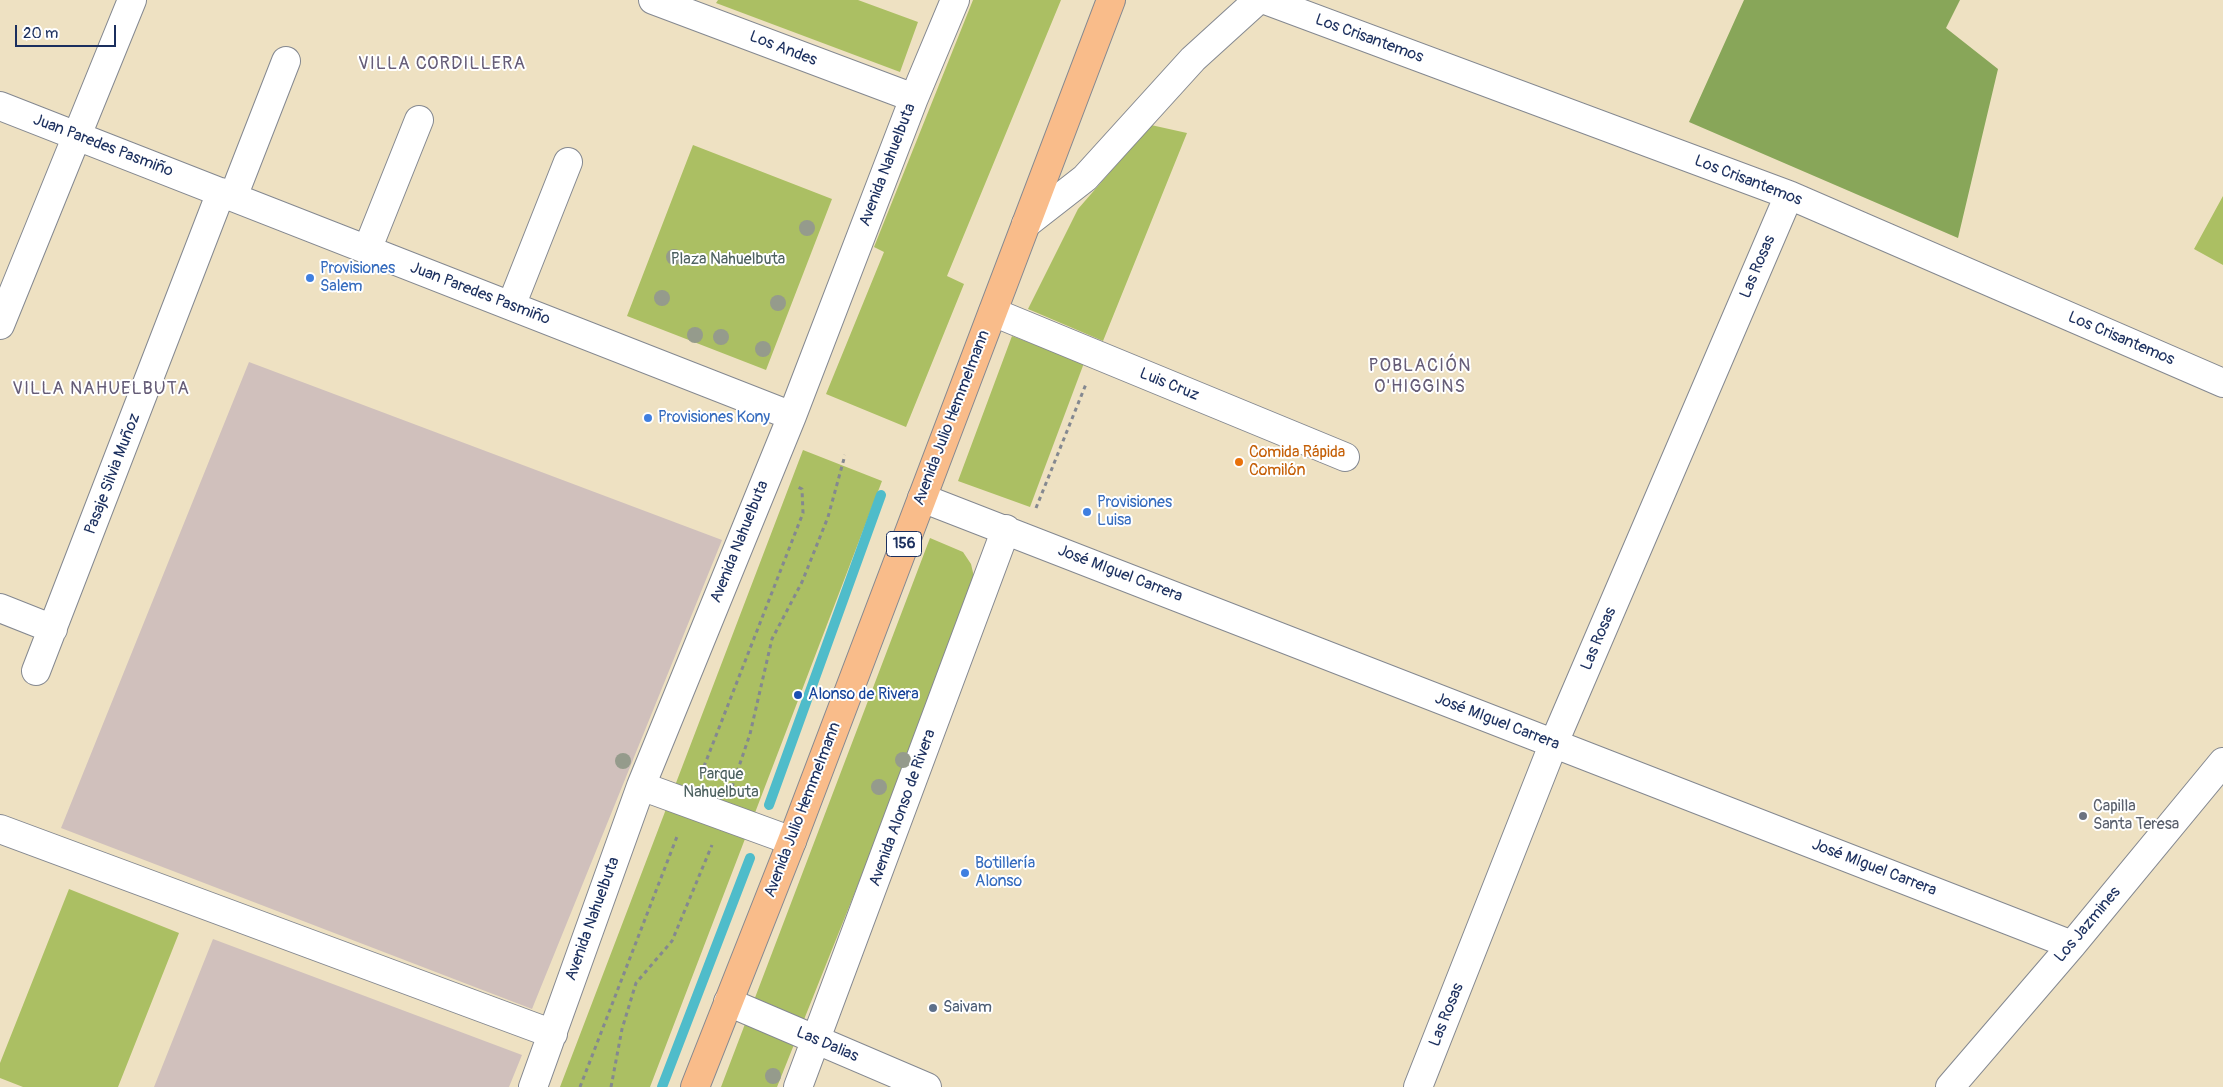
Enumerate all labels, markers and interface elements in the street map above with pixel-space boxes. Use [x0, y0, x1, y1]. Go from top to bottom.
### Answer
street label: Los Crisantemos [1312, 11, 1426, 67]
scale bar [18, 15, 119, 47]
text: 20 m [23, 24, 58, 43]
street label: Los Andes [747, 27, 819, 71]
district label: VILLA CORDILLERA [356, 53, 528, 75]
street label: Avenida Nahuelbuta [856, 101, 920, 229]
street label: Juan Paredes Pasmiño [30, 110, 176, 182]
street label: Los Crisantemos [1691, 152, 1805, 210]
street label: Las Rosas [1736, 233, 1780, 301]
park label: Plaza Nahuelbuta [671, 250, 785, 270]
street label: Juan Paredes Pasmiño [407, 258, 553, 330]
place label: Provisiones Salem [320, 259, 395, 297]
marker: Provisiones Salem [304, 272, 316, 284]
street label: Los Crisantemos [2065, 308, 2177, 370]
street label: Avenida Julio Hemmelmann [910, 328, 994, 508]
district label: POBLACIÓN O'HIGGINS [1367, 355, 1473, 398]
street label: Luis Cruz [1136, 364, 1202, 406]
district label: VILLA NAHUELBUTA [10, 378, 192, 400]
place label: Provisiones Kony [658, 408, 770, 428]
street label: Pasaje Silvia Muñoz [81, 411, 145, 537]
marker: Provisiones Kony [642, 412, 654, 424]
place label: Comida Rápida Comilón [1249, 443, 1345, 481]
marker: Comida Rápida Comilón [1233, 456, 1245, 468]
street label: Avenida Nahuelbuta [707, 478, 773, 606]
place label: Provisiones Luisa [1097, 493, 1172, 531]
marker: Provisiones Luisa [1081, 506, 1093, 518]
road number: 156 [886, 532, 922, 556]
street label: José MIguel Carrera [1055, 541, 1185, 607]
street label: Las Rosas [1577, 605, 1621, 673]
place label: Alonso de Rivera [808, 685, 919, 705]
marker: Alonso de Rivera [792, 689, 804, 701]
street label: José MIguel Carrera [1432, 689, 1562, 755]
street label: Avenida Julio Hemmelmann [761, 720, 845, 900]
street label: Avenida Alonso de Rivera [866, 727, 940, 889]
park label: Parque Nahuelbuta [683, 765, 759, 803]
place label: Capilla Santa Teresa [2093, 797, 2179, 835]
marker: Capilla Santa Teresa [2077, 810, 2089, 822]
street label: José MIguel Carrera [1809, 835, 1939, 901]
place label: Botillería Alonso [975, 854, 1035, 892]
street label: Avenida Nahuelbuta [562, 855, 624, 983]
marker: Botillería Alonso [959, 867, 971, 879]
street label: Los Jazmines [2051, 883, 2125, 967]
street label: Las Rosas [1426, 980, 1468, 1050]
place label: Saivam [943, 998, 992, 1018]
marker: Saivam [927, 1002, 939, 1014]
street label: Las Dalias [793, 1023, 861, 1067]

